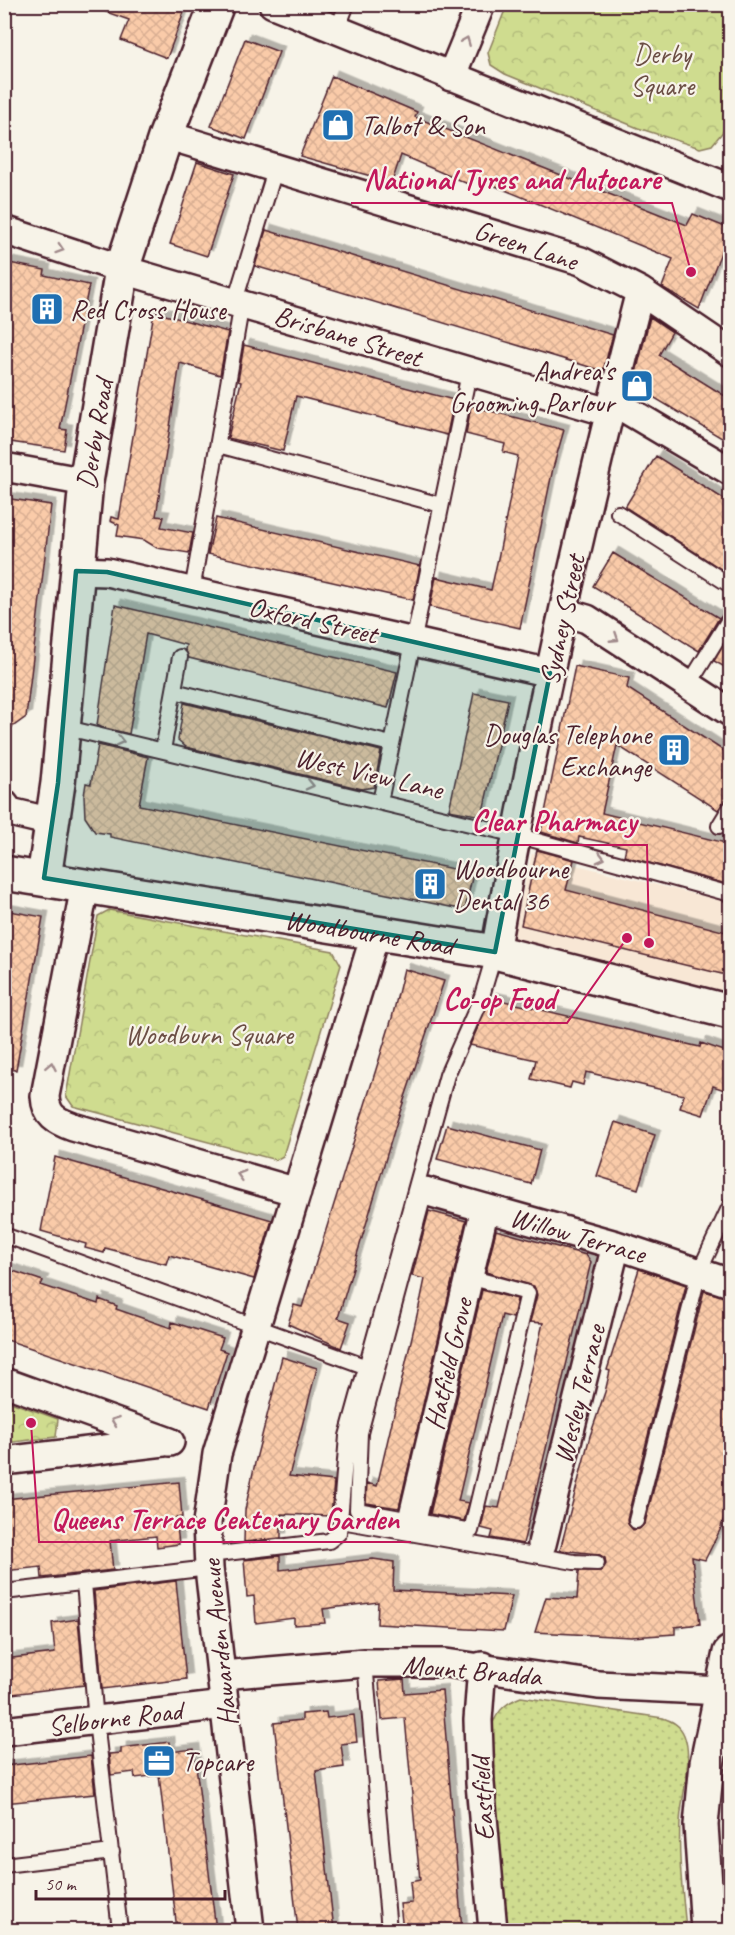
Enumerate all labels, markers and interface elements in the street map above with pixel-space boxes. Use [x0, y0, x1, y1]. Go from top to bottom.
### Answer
one-way arrow [459, 36, 471, 47]
park label: Derby Square [630, 36, 696, 103]
shop icon: Talbot & Son [320, 107, 356, 143]
place label: Talbot & Son [361, 108, 486, 143]
callout: National Tyres and Autocare [351, 155, 672, 203]
text: National Tyres and Autocare [364, 160, 663, 198]
street label: Green Lane [470, 212, 584, 279]
one-way arrow [54, 242, 65, 254]
building icon: Red Cross House [29, 291, 65, 327]
place label: Red Cross House [70, 292, 228, 327]
street label: Brisbane Street [270, 297, 428, 376]
place label: Andrea's Grooming Parlour [450, 353, 617, 420]
shop icon: Andrea's Grooming Parlour [619, 368, 655, 404]
street label: Derby Road [68, 373, 121, 491]
street label: Sydney Street [531, 549, 593, 688]
street label: Oxford Street [245, 588, 383, 652]
one-way arrow [609, 630, 619, 642]
place label: Douglas Telephone Exchange [483, 717, 653, 784]
building icon: Douglas Telephone Exchange [656, 732, 692, 768]
one-way arrow [115, 733, 125, 746]
street label: West View Lane [292, 739, 448, 807]
one-way arrow [305, 778, 315, 791]
callout: Clear Pharmacy [460, 797, 647, 845]
text: Clear Pharmacy [471, 802, 639, 840]
place label: Woodbourne Dental 36 [453, 851, 570, 918]
one-way arrow [595, 851, 606, 863]
building icon: Woodbourne Dental 36 [412, 866, 448, 902]
street label: Woodbourne Road [283, 901, 460, 963]
callout: Co-op Food [431, 975, 567, 1023]
text: Co-op Food [443, 980, 560, 1018]
park label: Woodburn Square [125, 1017, 295, 1052]
one-way arrow [44, 1061, 57, 1071]
one-way arrow [236, 1170, 247, 1182]
street label: Willow Terrace [506, 1199, 651, 1272]
street label: Hatfield Grove [416, 1293, 481, 1433]
street label: Wesley Terrace [545, 1319, 614, 1467]
one-way arrow [110, 1416, 121, 1428]
callout: Queens Terrace Centenary Garden [39, 1494, 411, 1542]
text: Queens Terrace Centenary Garden [51, 1500, 400, 1538]
street label: Hawarden Avenue [193, 1556, 245, 1728]
street label: Mount Bradda [401, 1647, 545, 1694]
street label: Selborne Road [46, 1692, 188, 1744]
office icon: Topcare [141, 1743, 177, 1779]
place label: Topcare [182, 1744, 255, 1779]
street label: Eastfield [462, 1752, 502, 1842]
scale bar [36, 1863, 225, 1901]
text: 50 m [45, 1873, 78, 1895]

